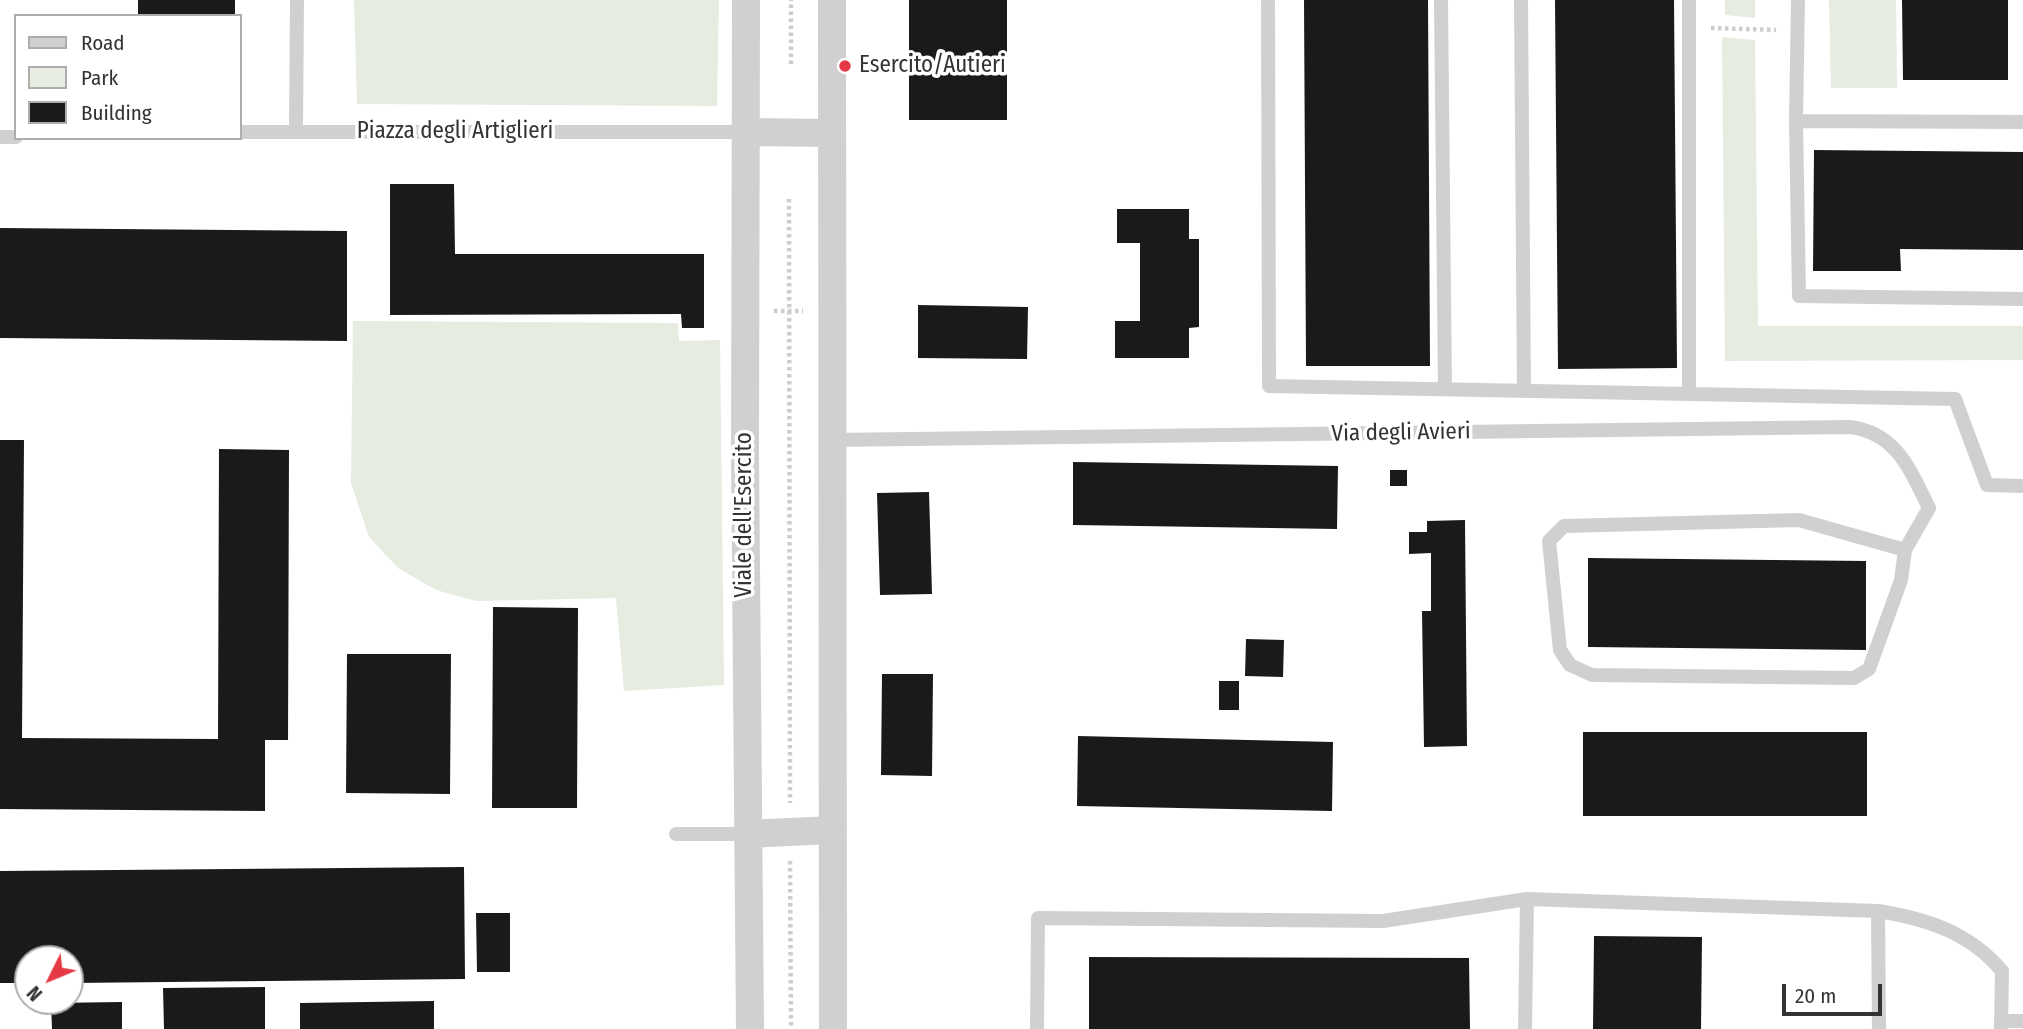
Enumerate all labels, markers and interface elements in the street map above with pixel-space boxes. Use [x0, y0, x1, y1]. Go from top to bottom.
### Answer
legend [14, 14, 242, 140]
text: Road [81, 30, 125, 56]
place label: Esercito/Autieri [859, 52, 1006, 80]
marker: Esercito/Autieri [837, 58, 853, 74]
text: Park [81, 65, 118, 91]
text: Building [81, 100, 152, 126]
street label: Piazza degli Artiglieri [357, 118, 553, 146]
street label: Via degli Avieri [1331, 418, 1471, 448]
street label: Viale dell'Esercito [731, 432, 759, 598]
north arrow [14, 945, 84, 1015]
scale bar [1785, 970, 1885, 1014]
text: N [22, 981, 47, 1005]
text: 20 m [1795, 983, 1836, 1009]

